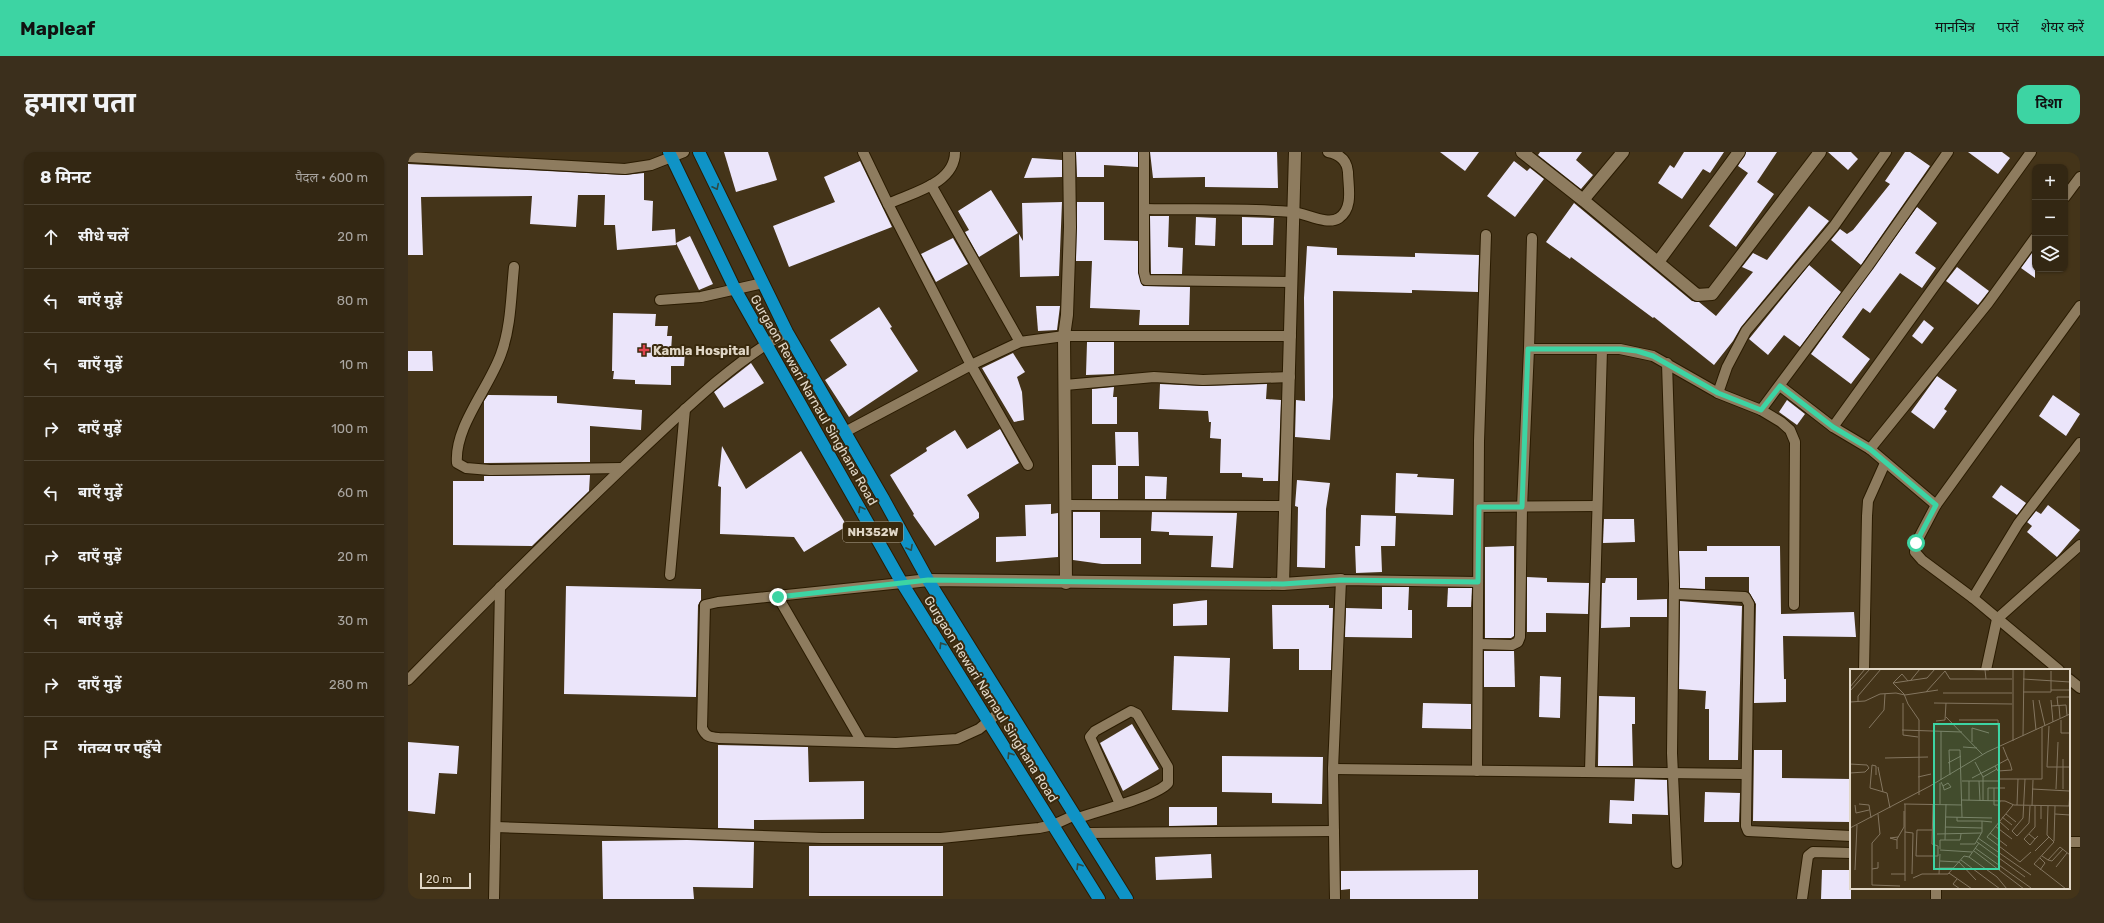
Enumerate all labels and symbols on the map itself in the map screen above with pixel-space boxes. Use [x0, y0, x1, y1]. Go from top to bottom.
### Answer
one-way arrow [711, 183, 719, 190]
street label: Gurgaon Rewari Narnaul Singhana Road [747, 292, 881, 508]
place label: Kamla Hospital [653, 343, 749, 358]
marker: Kamla Hospital [638, 344, 650, 356]
one-way arrow [858, 506, 865, 514]
road number: NH352W [843, 522, 903, 542]
route start [1907, 534, 1925, 552]
one-way arrow [905, 544, 913, 551]
route end [769, 588, 787, 606]
street label: Gurgaon Rewari Narnaul Singhana Road [920, 593, 1061, 806]
one-way arrow [939, 642, 946, 649]
inset map [1850, 669, 2070, 889]
one-way arrow [1008, 752, 1015, 759]
one-way arrow [1076, 863, 1083, 870]
scale bar [420, 871, 471, 890]

